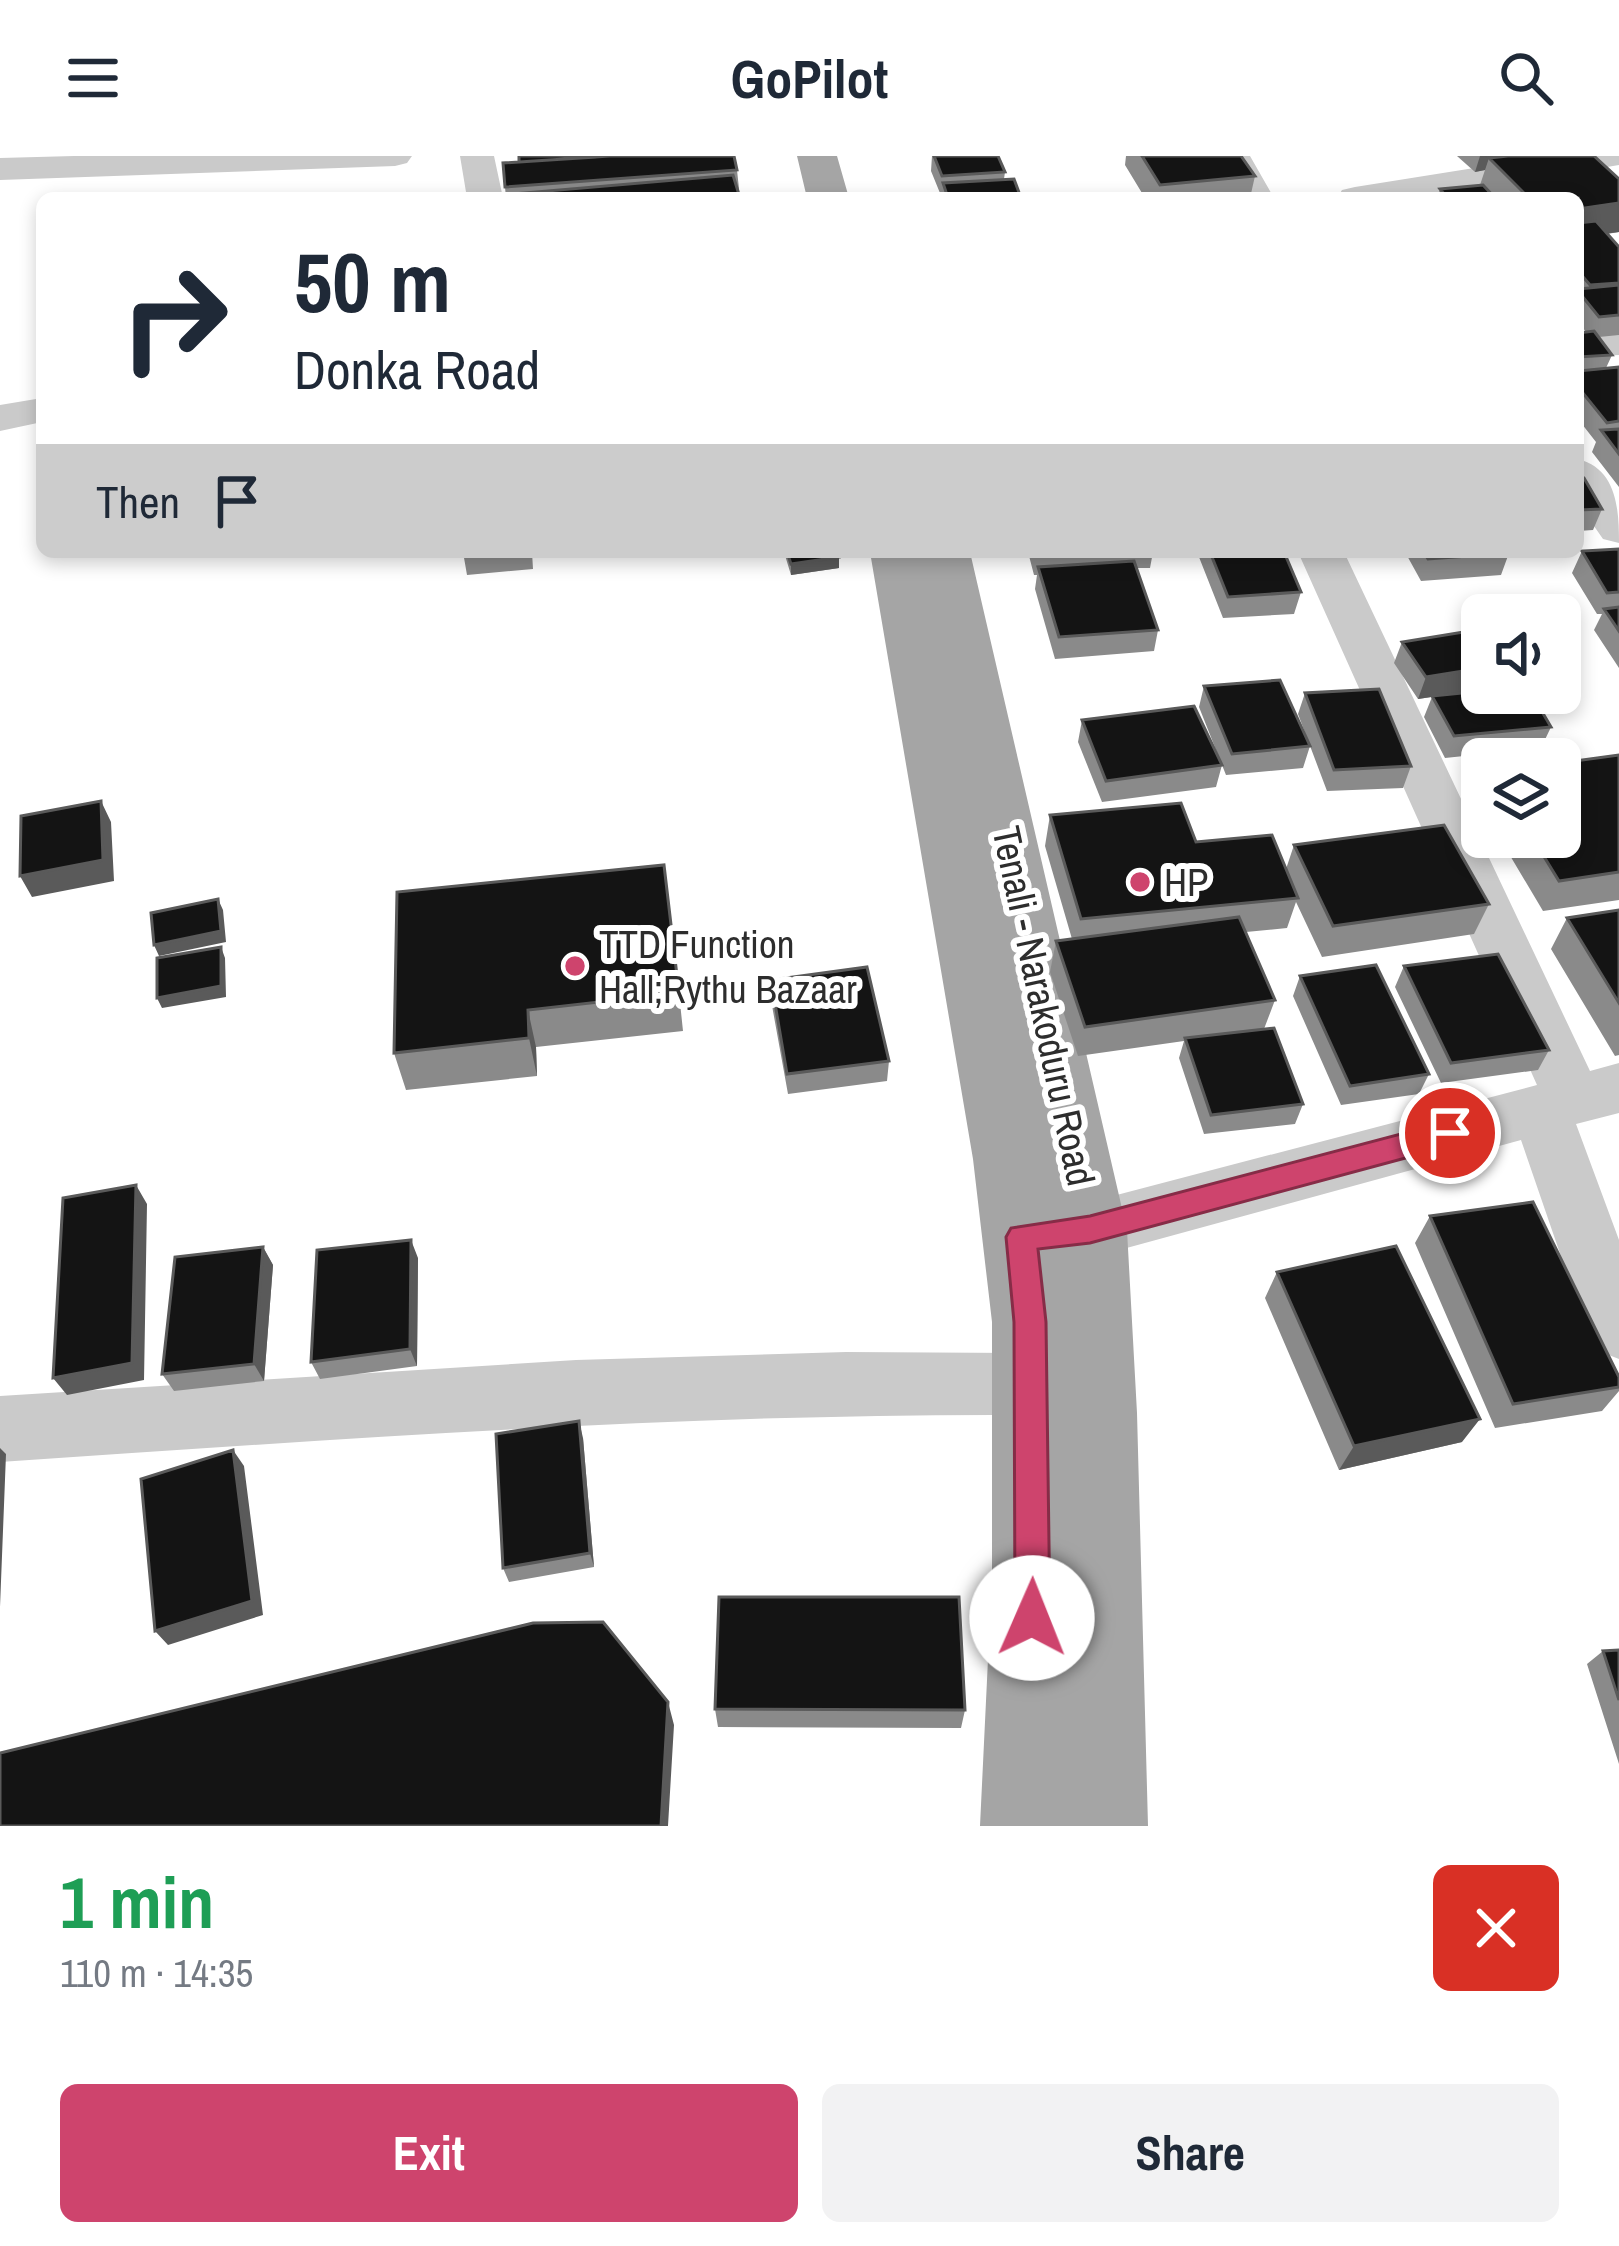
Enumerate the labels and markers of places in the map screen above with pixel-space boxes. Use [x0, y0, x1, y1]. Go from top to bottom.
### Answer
place label: HP [1164, 856, 1208, 908]
marker: HP [1127, 869, 1153, 895]
place label: TTD Function Hall;Rythu Bazaar [599, 918, 857, 1015]
marker: TTD Function Hall;Rythu Bazaar [562, 953, 588, 979]
pin [1399, 1082, 1501, 1184]

